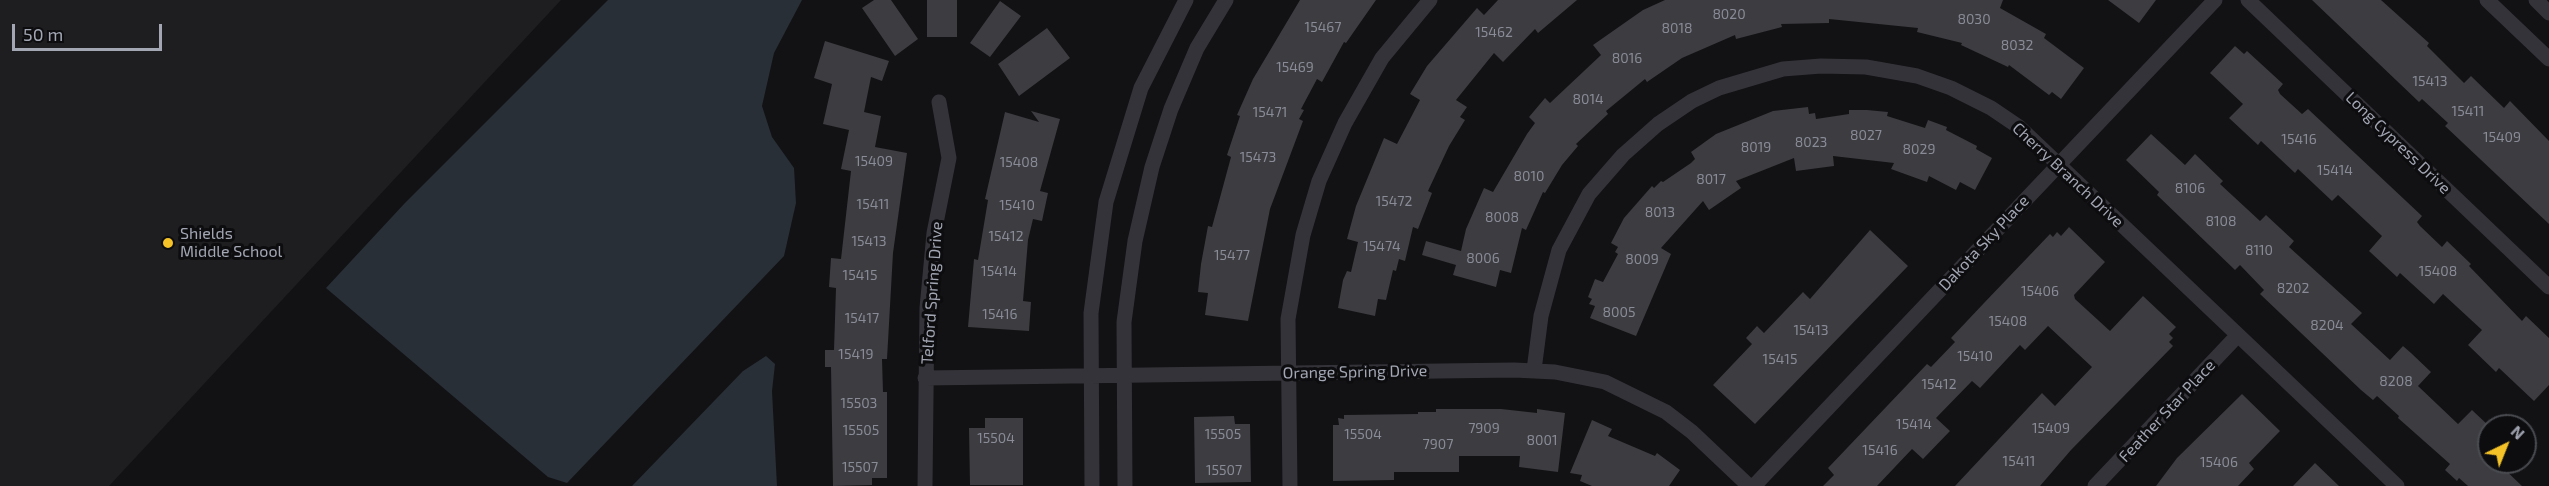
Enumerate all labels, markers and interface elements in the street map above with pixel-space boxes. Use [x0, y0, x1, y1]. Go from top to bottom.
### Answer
house number: 8020 [1712, 6, 1746, 22]
house number: 8030 [1957, 11, 1991, 27]
scale bar [15, 12, 165, 50]
house number: 15467 [1305, 19, 1341, 35]
house number: 8018 [1661, 20, 1693, 36]
text: 50 m [23, 23, 63, 45]
house number: 15462 [1475, 24, 1513, 40]
house number: 8032 [2001, 37, 2033, 53]
house number: 8016 [1612, 50, 1642, 66]
house number: 15469 [1276, 59, 1314, 75]
house number: 15413 [2412, 73, 2448, 89]
street label: Long Cypress Drive [2342, 88, 2454, 198]
house number: 8014 [1572, 91, 1604, 107]
house number: 15411 [2452, 103, 2484, 119]
house number: 15471 [1253, 104, 1287, 120]
street label: Cherry Branch Drive [2008, 119, 2128, 231]
house number: 8027 [1850, 127, 1882, 143]
house number: 15409 [2483, 129, 2521, 145]
house number: 15416 [2281, 131, 2317, 147]
house number: 8023 [1795, 134, 1827, 150]
house number: 8019 [1741, 139, 1771, 155]
house number: 8029 [1903, 141, 1935, 157]
house number: 15473 [1240, 149, 1276, 165]
house number: 15409 [855, 153, 893, 169]
house number: 15408 [1000, 154, 1038, 170]
house number: 15414 [2317, 162, 2353, 178]
house number: 8010 [1514, 168, 1544, 184]
house number: 8017 [1696, 171, 1726, 187]
house number: 8106 [2175, 180, 2205, 196]
street label: Dakota Sky Place [1935, 191, 2033, 295]
house number: 15472 [1376, 193, 1412, 209]
house number: 15411 [857, 196, 889, 212]
house number: 15410 [999, 197, 1035, 213]
house number: 8013 [1645, 204, 1675, 220]
house number: 8008 [1485, 209, 1519, 225]
house number: 8108 [2205, 213, 2237, 229]
street label: Telford Spring Drive [917, 221, 947, 365]
place label: Shields Middle School [180, 224, 282, 262]
house number: 15412 [988, 228, 1024, 244]
house number: 15413 [851, 233, 887, 249]
marker: Shields Middle School [161, 236, 175, 250]
house number: 15474 [1363, 238, 1401, 254]
house number: 8110 [2245, 242, 2273, 258]
house number: 15477 [1214, 247, 1250, 263]
house number: 8006 [1466, 250, 1500, 266]
house number: 8009 [1625, 251, 1659, 267]
house number: 15414 [981, 263, 1017, 279]
house number: 15408 [2419, 263, 2457, 279]
house number: 15415 [843, 267, 877, 283]
house number: 8202 [2277, 280, 2309, 296]
house number: 15406 [2021, 283, 2059, 299]
house number: 8005 [1603, 304, 1635, 320]
house number: 15416 [982, 306, 1018, 322]
house number: 15417 [845, 310, 879, 326]
house number: 15408 [1989, 313, 2027, 329]
house number: 8204 [2310, 317, 2344, 333]
house number: 15413 [1793, 322, 1829, 338]
house number: 15419 [838, 346, 874, 362]
house number: 15410 [1957, 348, 1993, 364]
house number: 15415 [1763, 351, 1797, 367]
street label: Feather Star Place [2115, 356, 2219, 466]
street label: Orange Spring Drive [1283, 361, 1427, 383]
house number: 8208 [2379, 373, 2413, 389]
house number: 15412 [1921, 376, 1957, 392]
house number: 15503 [841, 395, 877, 411]
north arrow [2477, 414, 2537, 474]
house number: 15414 [1896, 416, 1932, 432]
house number: 7909 [1468, 420, 1500, 436]
house number: 15409 [2032, 420, 2070, 436]
text: N [2508, 421, 2529, 443]
house number: 15505 [843, 422, 879, 438]
house number: 15505 [1205, 426, 1241, 442]
house number: 15504 [1344, 426, 1382, 442]
house number: 15504 [977, 430, 1015, 446]
house number: 8001 [1527, 432, 1557, 448]
house number: 7907 [1423, 436, 1453, 452]
house number: 15416 [1862, 442, 1898, 458]
house number: 15411 [2003, 453, 2035, 469]
house number: 15406 [2200, 454, 2238, 470]
house number: 15507 [842, 459, 878, 475]
house number: 15507 [1206, 462, 1242, 478]

